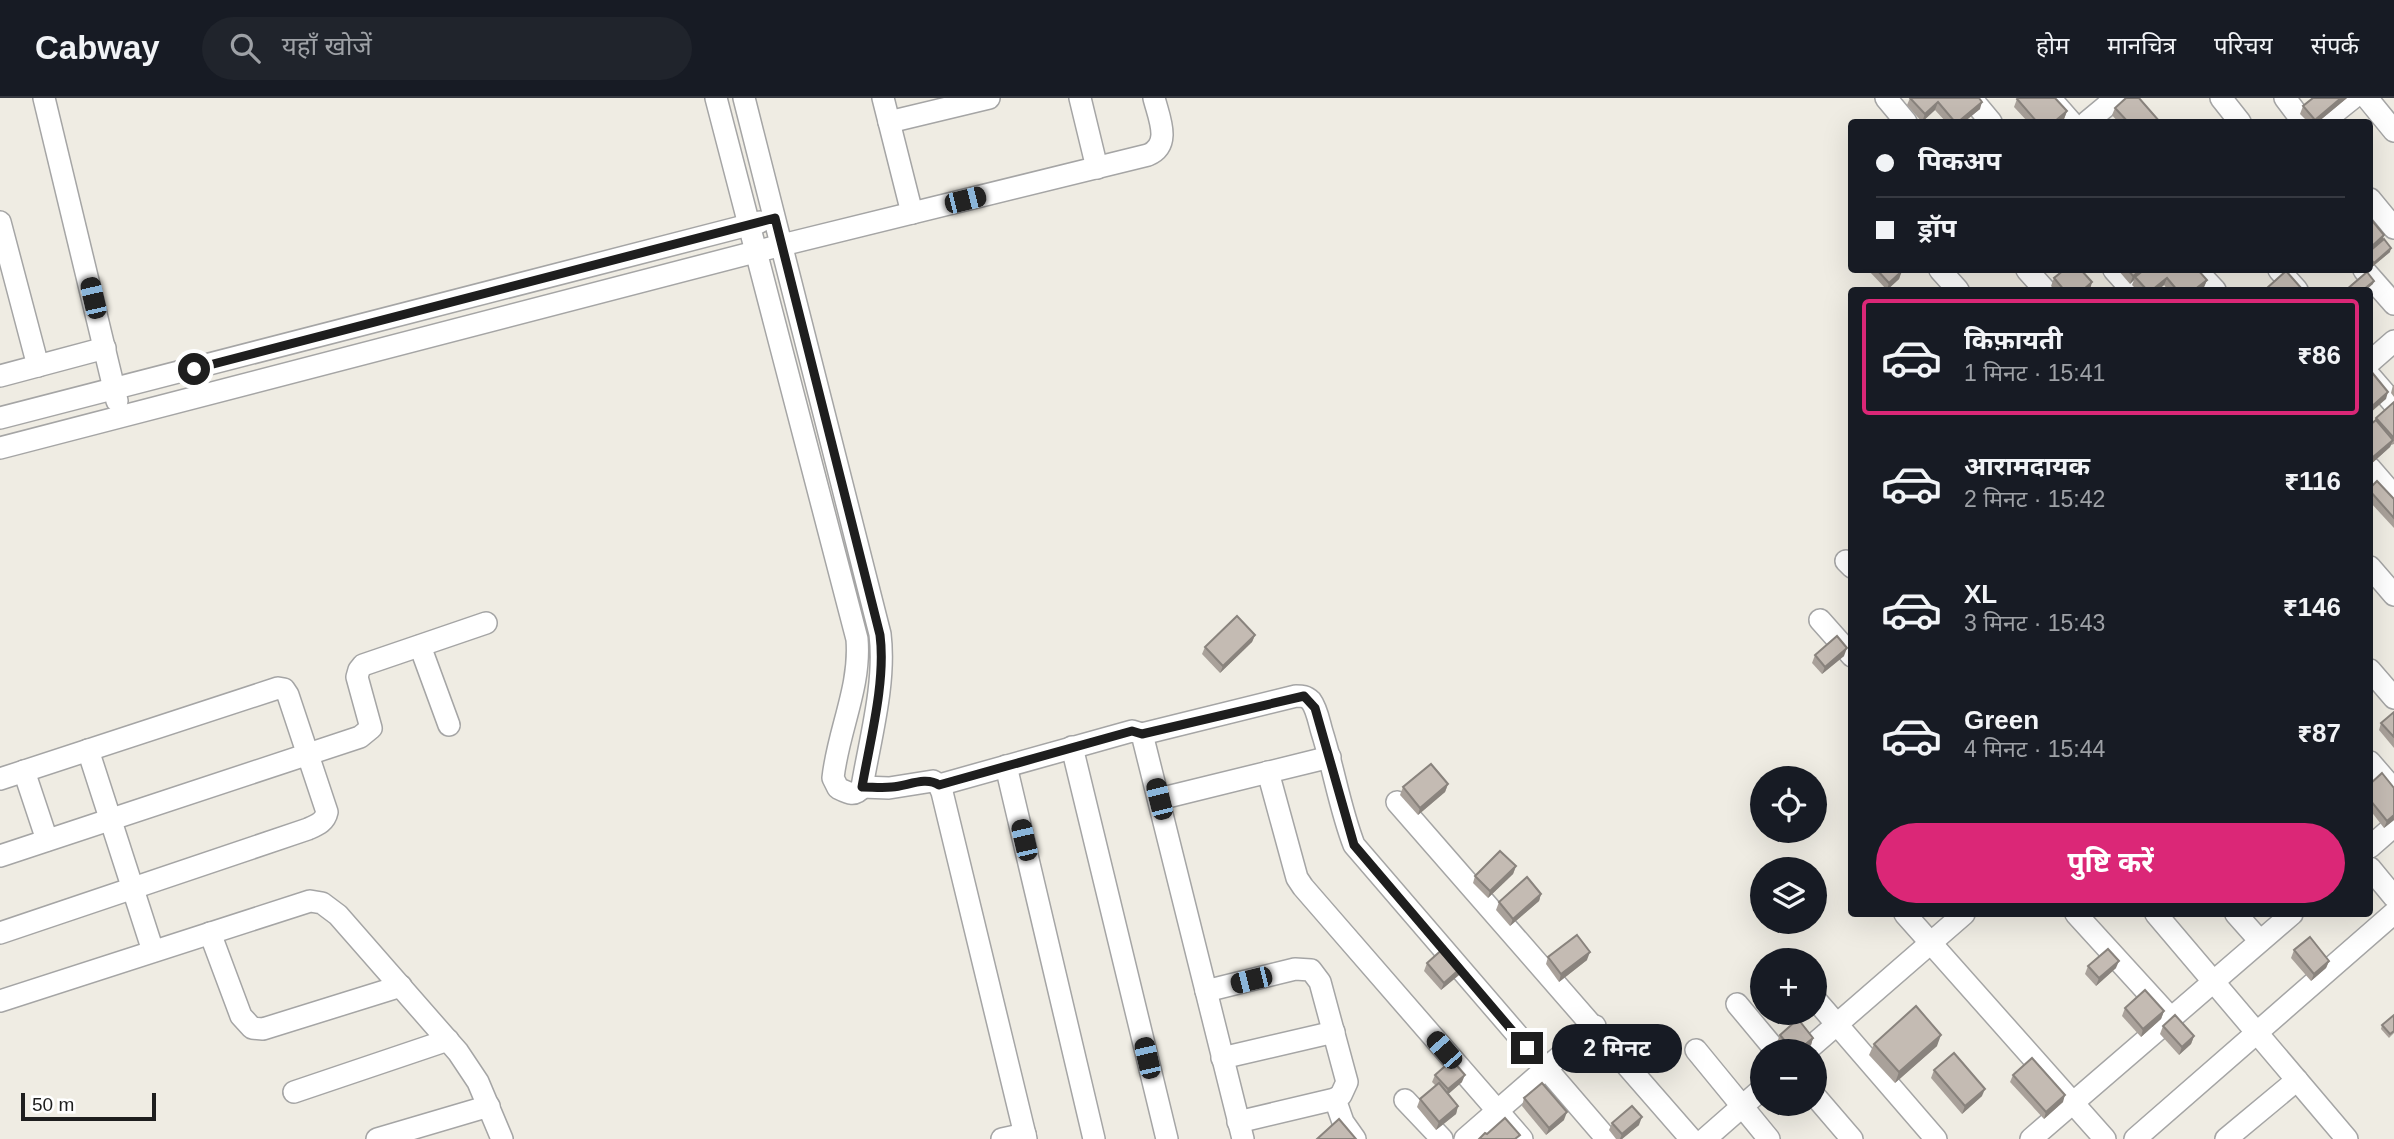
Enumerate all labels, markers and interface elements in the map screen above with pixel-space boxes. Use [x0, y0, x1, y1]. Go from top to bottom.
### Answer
search box [202, 17, 692, 80]
text: Cabway [35, 29, 160, 66]
icon: search [226, 29, 264, 67]
text: यहाँ खोजें [282, 31, 372, 61]
text: होम [2036, 32, 2069, 59]
text: मानचित्र [2107, 32, 2176, 59]
text: परिचय [2214, 32, 2273, 59]
text: संपर्क [2311, 32, 2359, 59]
text: पिकअप [1918, 146, 2001, 176]
car [943, 185, 988, 215]
text: ड्रॉप [1918, 213, 1956, 243]
car [79, 275, 108, 321]
text: किफ़ायती [1964, 325, 2063, 355]
icon: car [1880, 326, 1943, 389]
text: ₹86 [2297, 340, 2341, 370]
route start [178, 353, 210, 385]
text: 1 मिनट · 15:41 [1964, 360, 2105, 386]
text: आरामदायक [1964, 451, 2090, 481]
icon: car [1880, 452, 1943, 515]
text: ₹116 [2284, 466, 2341, 496]
text: 2 मिनट · 15:42 [1964, 486, 2105, 512]
icon: car [1880, 578, 1943, 641]
text: XL [1964, 579, 1997, 609]
text: ₹146 [2283, 592, 2341, 622]
text: 3 मिनट · 15:43 [1964, 610, 2105, 636]
icon: car [1880, 704, 1943, 767]
text: Green [1964, 705, 2039, 735]
text: ₹87 [2297, 718, 2341, 748]
text: 4 मिनट · 15:44 [1964, 736, 2105, 762]
map controls [1750, 766, 1827, 1116]
button: locate [1750, 766, 1827, 843]
car [1144, 776, 1175, 822]
car [1010, 817, 1039, 863]
button: पुष्टि करें [1876, 823, 2345, 903]
button: layers [1750, 857, 1827, 934]
button: + [1750, 948, 1827, 1025]
car [1229, 965, 1274, 995]
callout: 2 मिनट [1552, 1024, 1681, 1072]
car [1423, 1027, 1466, 1073]
route end [1511, 1032, 1543, 1064]
car [1133, 1035, 1162, 1081]
text: 2 मिनट [1583, 1035, 1651, 1061]
button: − [1750, 1039, 1827, 1116]
scale bar [21, 1090, 156, 1122]
text: 50 m [32, 1094, 74, 1115]

